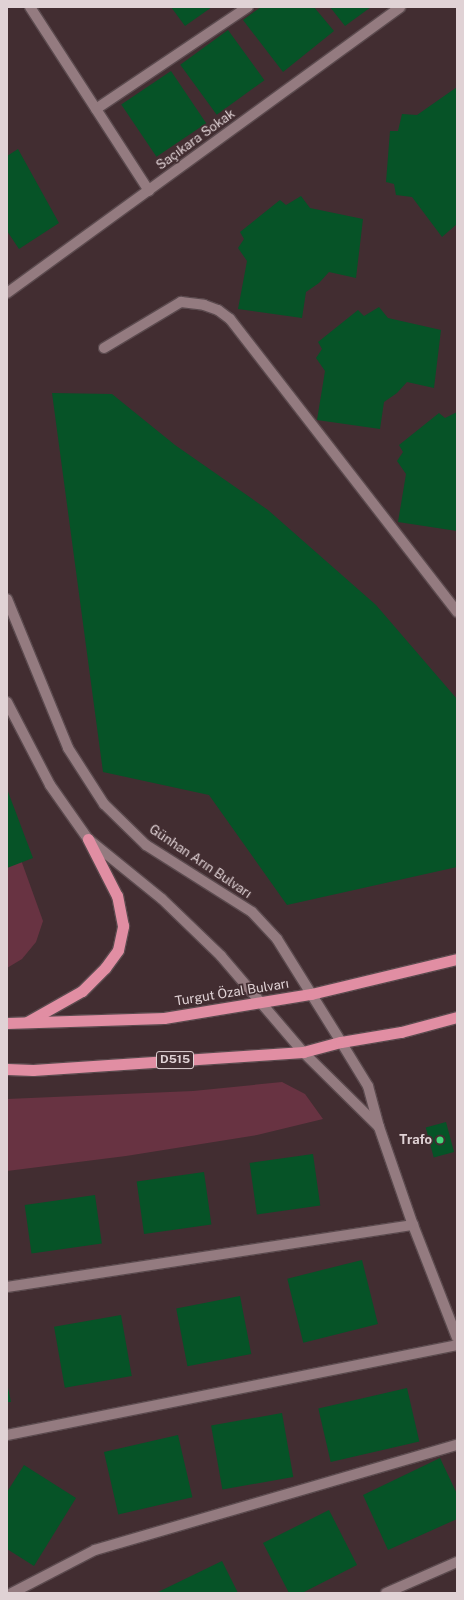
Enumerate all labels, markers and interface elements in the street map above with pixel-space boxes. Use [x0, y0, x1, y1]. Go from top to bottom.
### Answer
street label: Saçıkara Sokak [154, 106, 238, 174]
street label: Günhan Arın Bulvarı [146, 822, 254, 902]
street label: Turgut Özal Bulvarı [174, 976, 290, 1010]
road number: D515 [156, 1050, 194, 1070]
place label: Trafo [399, 1132, 432, 1148]
marker: Trafo [435, 1135, 445, 1145]

